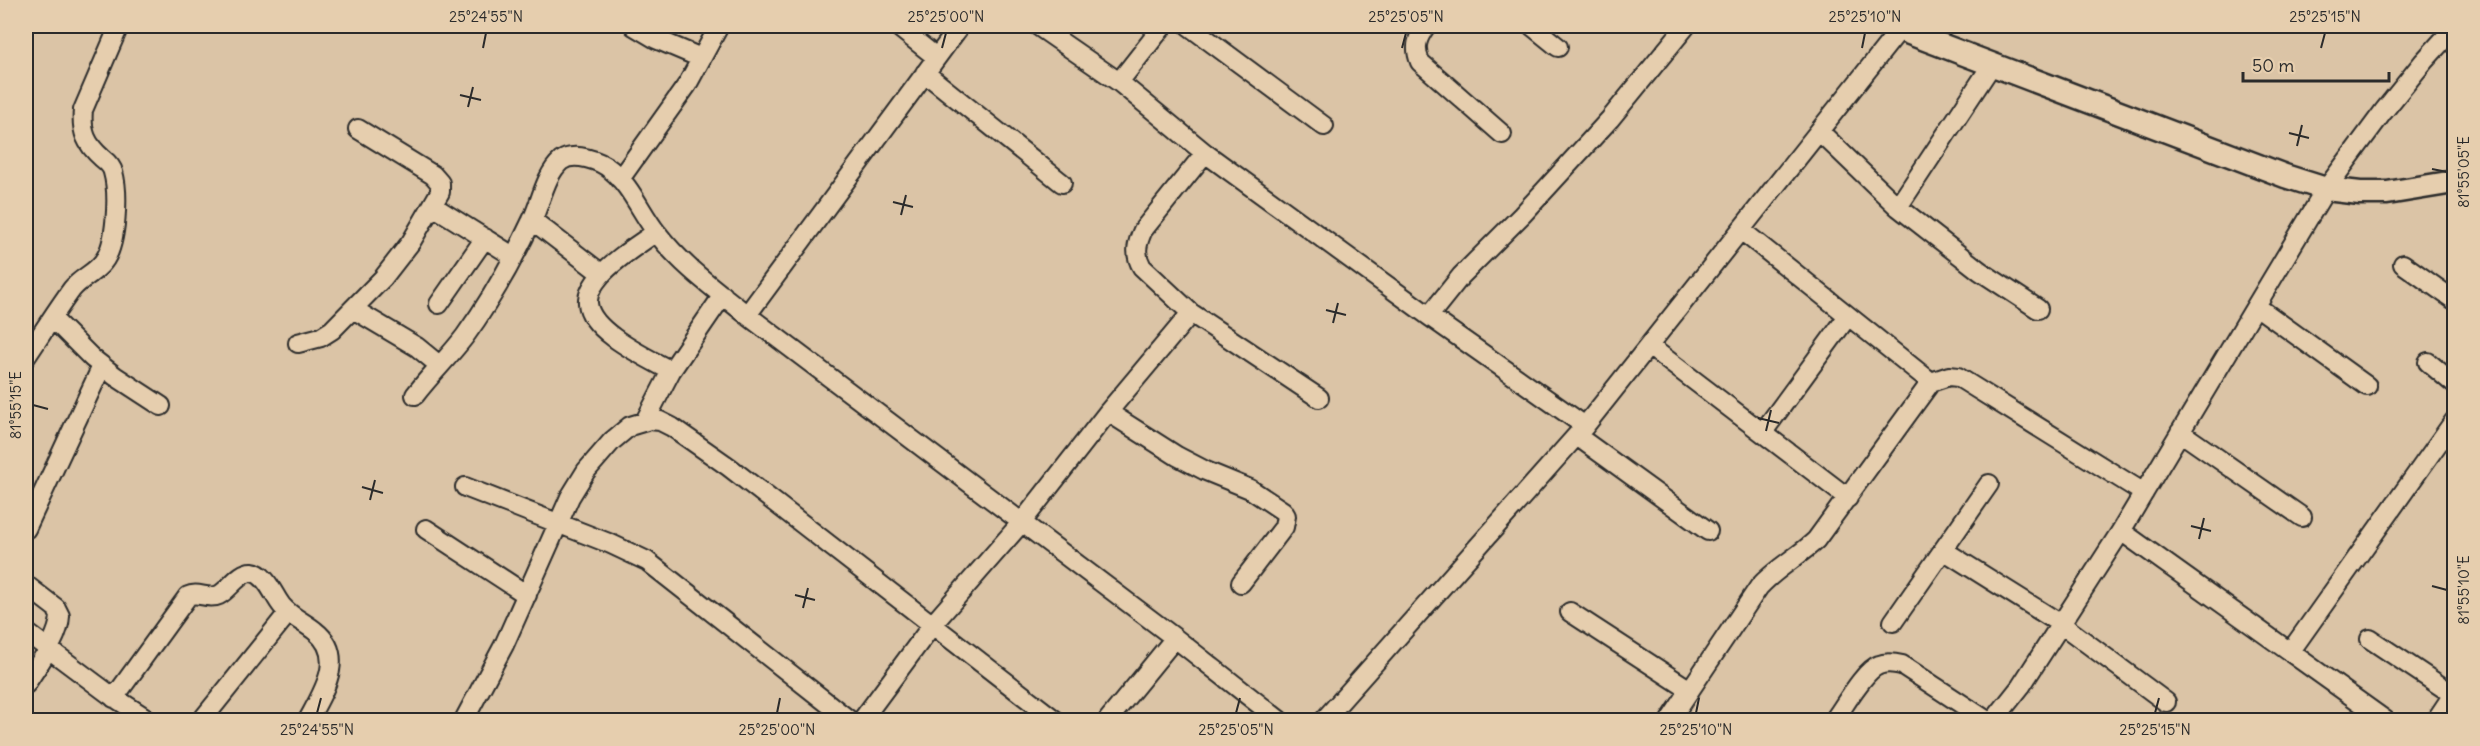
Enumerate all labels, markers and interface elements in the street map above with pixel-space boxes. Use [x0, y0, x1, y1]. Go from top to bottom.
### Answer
text: 25°24'55"N [449, 7, 523, 26]
text: 25°25'00"N [908, 7, 984, 26]
text: 25°25'05"N [1368, 7, 1444, 26]
text: 25°25'10"N [1829, 7, 1901, 26]
text: 25°25'15"N [2289, 7, 2361, 26]
scale bar [2243, 45, 2388, 83]
text: 50 m [2252, 54, 2294, 77]
text: 81°55'05"E [2454, 136, 2473, 208]
text: 81°55'15"E [6, 371, 25, 439]
text: 81°55'10"E [2454, 555, 2473, 625]
text: 25°24'55"N [280, 720, 354, 739]
text: 25°25'00"N [739, 720, 815, 739]
text: 25°25'05"N [1198, 720, 1274, 739]
text: 25°25'10"N [1660, 720, 1732, 739]
text: 25°25'15"N [2119, 720, 2191, 739]

